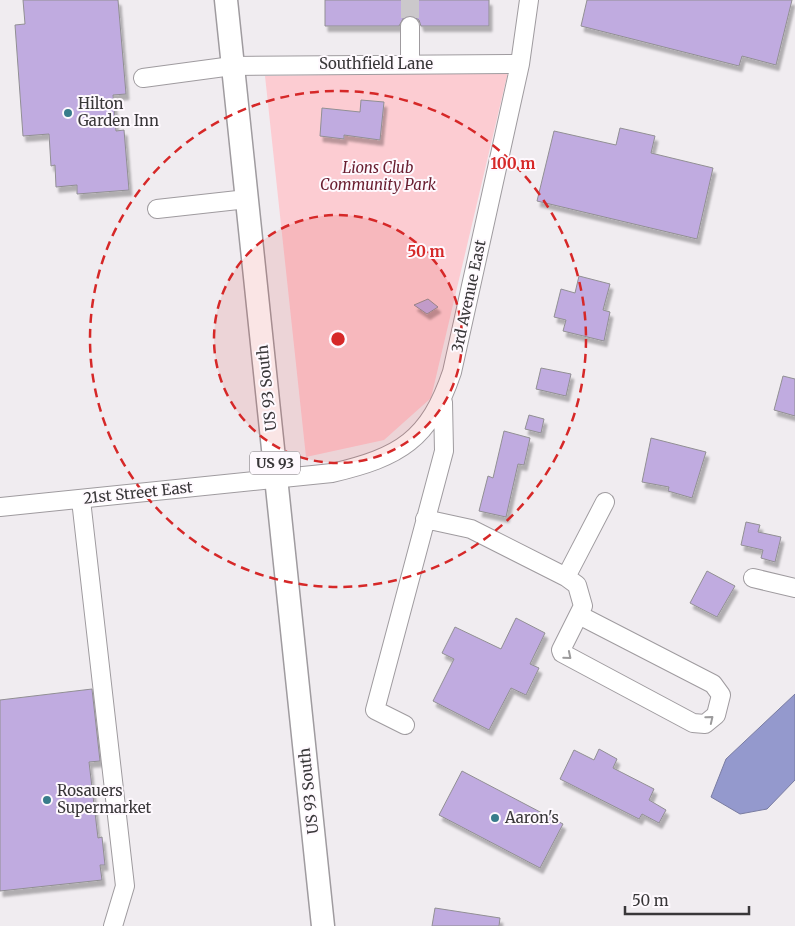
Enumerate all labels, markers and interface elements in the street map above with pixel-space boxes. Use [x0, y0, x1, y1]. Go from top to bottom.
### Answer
street label: Southfield Lane [319, 54, 433, 73]
place label: Hilton Garden Inn [78, 94, 159, 130]
marker: Hilton Garden Inn [62, 107, 74, 119]
text: 100 m [491, 154, 535, 173]
park label: Lions Club Community Park [320, 158, 437, 194]
street label: 3rd Avenue East [447, 238, 490, 354]
text: 50 m [407, 242, 445, 261]
centre of rings [329, 330, 347, 348]
street label: US 93 South [253, 344, 280, 432]
road number: US 93 [250, 452, 300, 474]
street label: 21st Street East [82, 477, 194, 508]
one-way arrow [562, 650, 571, 659]
one-way arrow [704, 716, 713, 725]
street label: US 93 South [295, 747, 322, 835]
place label: Rosauers Supermarket [57, 781, 151, 817]
marker: Rosauers Supermarket [41, 794, 53, 806]
place label: Aaron's [504, 808, 559, 827]
marker: Aaron's [489, 812, 501, 824]
scale bar [625, 884, 749, 916]
text: 50 m [632, 891, 669, 910]

